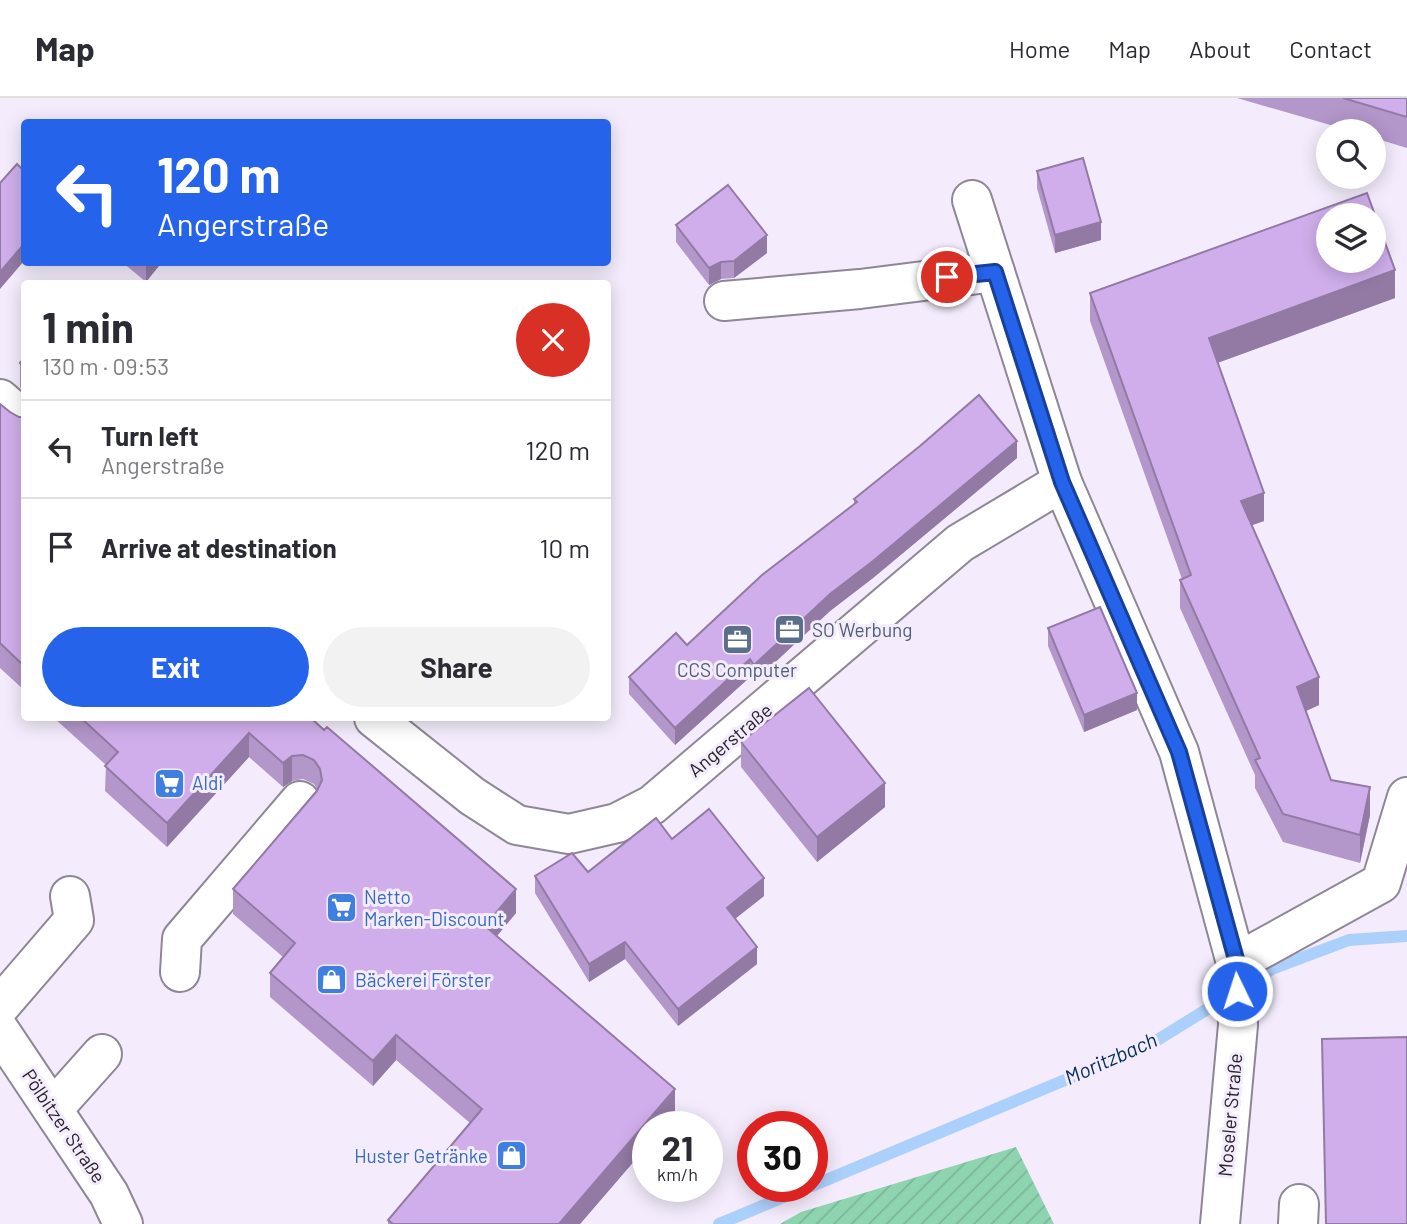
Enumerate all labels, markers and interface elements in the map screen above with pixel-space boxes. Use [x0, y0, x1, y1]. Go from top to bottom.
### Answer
text: Map [35, 28, 95, 68]
text: Home [1009, 34, 1070, 63]
text: Map [1108, 34, 1151, 63]
text: About [1189, 34, 1251, 63]
text: Contact [1289, 34, 1372, 63]
map controls [1316, 119, 1386, 273]
button: search [1316, 119, 1386, 189]
text: 120 m [157, 144, 280, 203]
icon: left [42, 147, 133, 238]
button: layers [1316, 203, 1386, 273]
text: Angerstraße [157, 204, 329, 242]
pin [917, 247, 977, 307]
icon: arrive [928, 258, 966, 296]
text: 1 min [42, 301, 134, 351]
button: close [516, 303, 590, 377]
text: 130 m · 09:53 [42, 352, 169, 380]
text: Turn left [101, 420, 199, 451]
icon: left [42, 430, 80, 468]
text: 120 m [526, 434, 590, 465]
text: Angerstraße [101, 451, 225, 479]
icon: arrive [42, 528, 80, 566]
text: Arrive at destination [101, 532, 337, 563]
text: 10 m [540, 532, 590, 563]
office icon: SO Werbung [772, 613, 806, 647]
place label: SO Werbung [812, 618, 912, 641]
office icon: CCS Computer [720, 622, 754, 656]
button: Exit [42, 627, 309, 707]
button: Share [323, 627, 590, 707]
place label: CCS Computer [677, 658, 797, 681]
street label: Angerstraße [683, 698, 776, 781]
supermarket icon: Aldi [152, 766, 186, 800]
place label: Aldi [192, 771, 223, 794]
place label: Netto Marken-Discount [364, 885, 504, 930]
supermarket icon: Netto Marken-Discount [324, 891, 358, 925]
position arrow [1200, 954, 1274, 1028]
shop icon: Bäckerei Förster [315, 963, 349, 997]
place label: Bäckerei Förster [355, 968, 491, 991]
water label: Moritzbach [1060, 1026, 1161, 1089]
street label: Moseler Straße [1213, 1052, 1246, 1178]
street label: Pölbitzer Straße [18, 1064, 111, 1187]
speed limit sign: 30 [737, 1111, 828, 1202]
text: 21 [662, 1126, 693, 1168]
shop icon: Huster Getränke [494, 1139, 528, 1173]
place label: Huster Getränke [354, 1144, 488, 1167]
text: km/h [657, 1163, 698, 1185]

